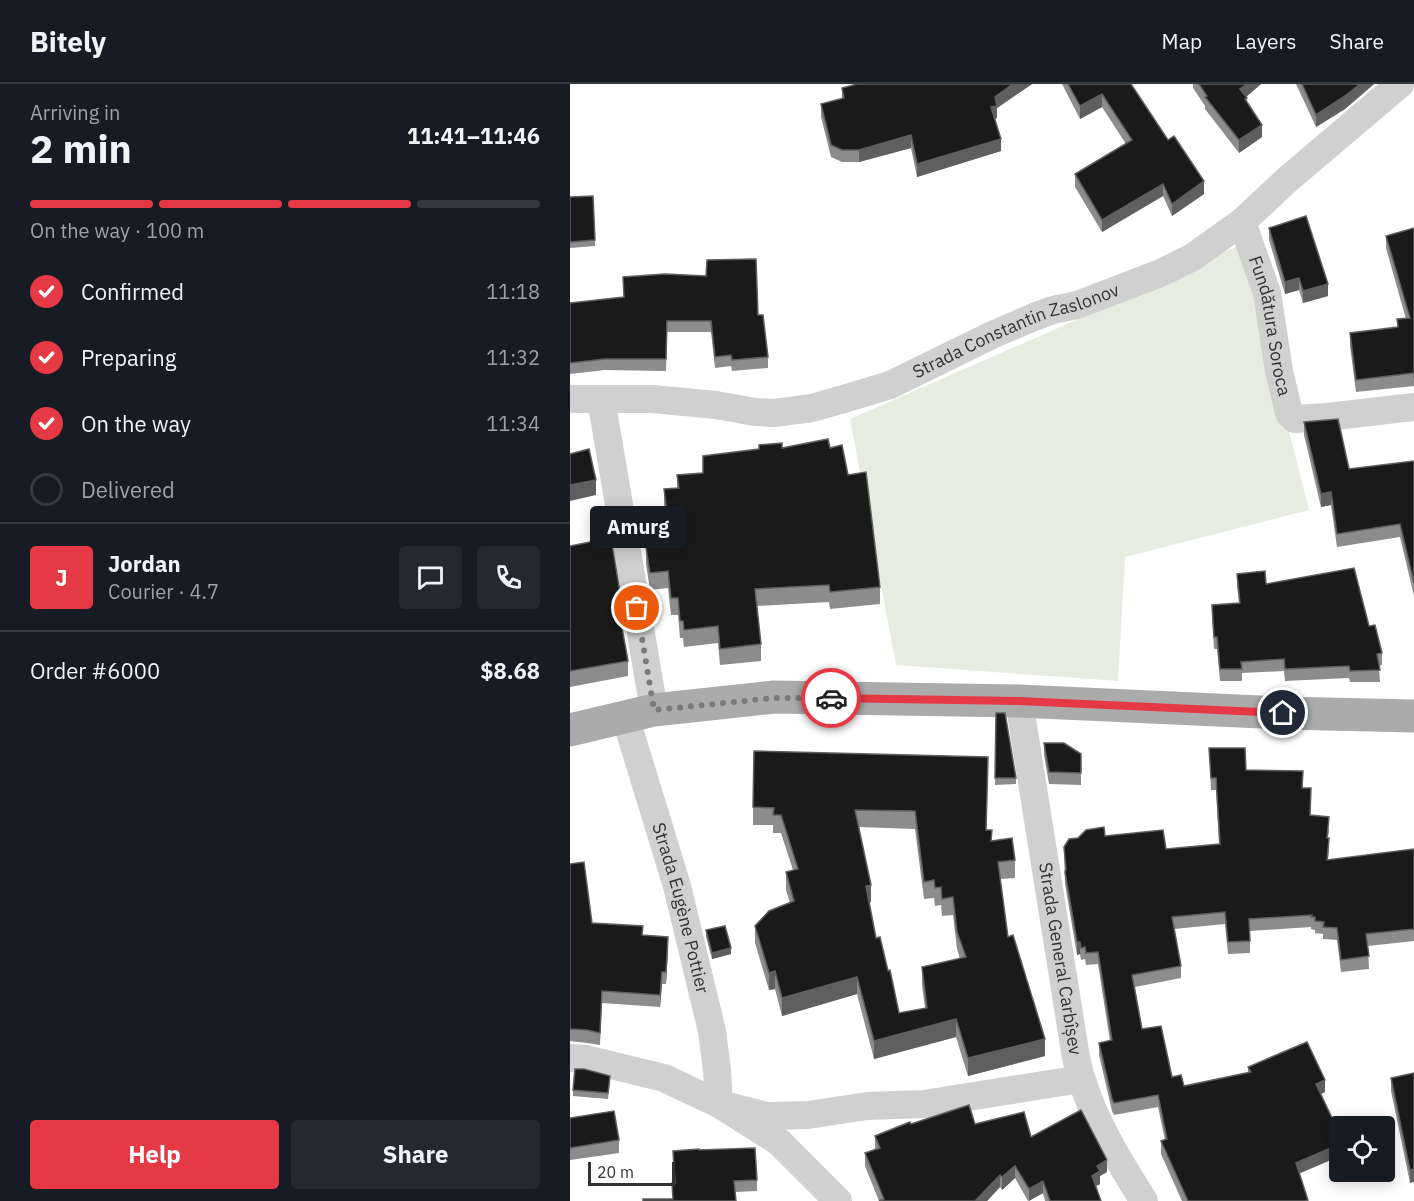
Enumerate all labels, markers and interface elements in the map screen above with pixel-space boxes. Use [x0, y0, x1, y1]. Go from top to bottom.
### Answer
text: Bitely [30, 23, 106, 60]
text: Map [1162, 27, 1202, 55]
text: Layers [1235, 27, 1297, 55]
text: Share [1330, 27, 1384, 55]
text: Arriving in [30, 99, 120, 126]
text: 11:41–11:46 [407, 121, 540, 150]
text: 2 min [30, 123, 132, 174]
text: On the way · 100 m [30, 217, 204, 244]
street label: Fundătura Sorocа [1244, 252, 1297, 399]
icon: check [30, 275, 63, 308]
text: Confirmed [81, 277, 184, 306]
text: 11:18 [486, 278, 540, 305]
street label: Strada Constantin Zaslonov [909, 278, 1122, 383]
icon: check [30, 341, 63, 374]
text: Preparing [81, 343, 176, 372]
text: 11:32 [486, 344, 540, 371]
icon: check [30, 407, 63, 440]
text: On the way [81, 409, 191, 438]
text: 11:34 [486, 410, 540, 437]
text: Delivered [81, 475, 175, 504]
callout: Amurg [589, 506, 685, 548]
text: Amurg [607, 513, 669, 540]
button: chat [399, 546, 462, 609]
button: phone [477, 546, 540, 609]
text: Jordan [108, 549, 181, 578]
text: J [55, 563, 68, 592]
text: Courier · 4.7 [108, 578, 219, 605]
pin [611, 582, 662, 633]
icon: bag [620, 591, 653, 624]
text: Order #6000 [30, 656, 160, 685]
text: $8.68 [480, 656, 540, 685]
courier [801, 668, 861, 728]
icon: car [815, 682, 848, 715]
pin [1257, 687, 1308, 738]
icon: home [1266, 696, 1299, 729]
street label: Strada Eugène Pottier [647, 820, 715, 996]
street label: Strada General Carbîșev [1034, 861, 1087, 1057]
map controls [1329, 1116, 1395, 1182]
button: locate [1329, 1116, 1395, 1182]
button: Help [30, 1120, 279, 1189]
button: Share [291, 1120, 540, 1189]
scale bar [588, 1159, 675, 1186]
text: 20 m [597, 1162, 634, 1182]

